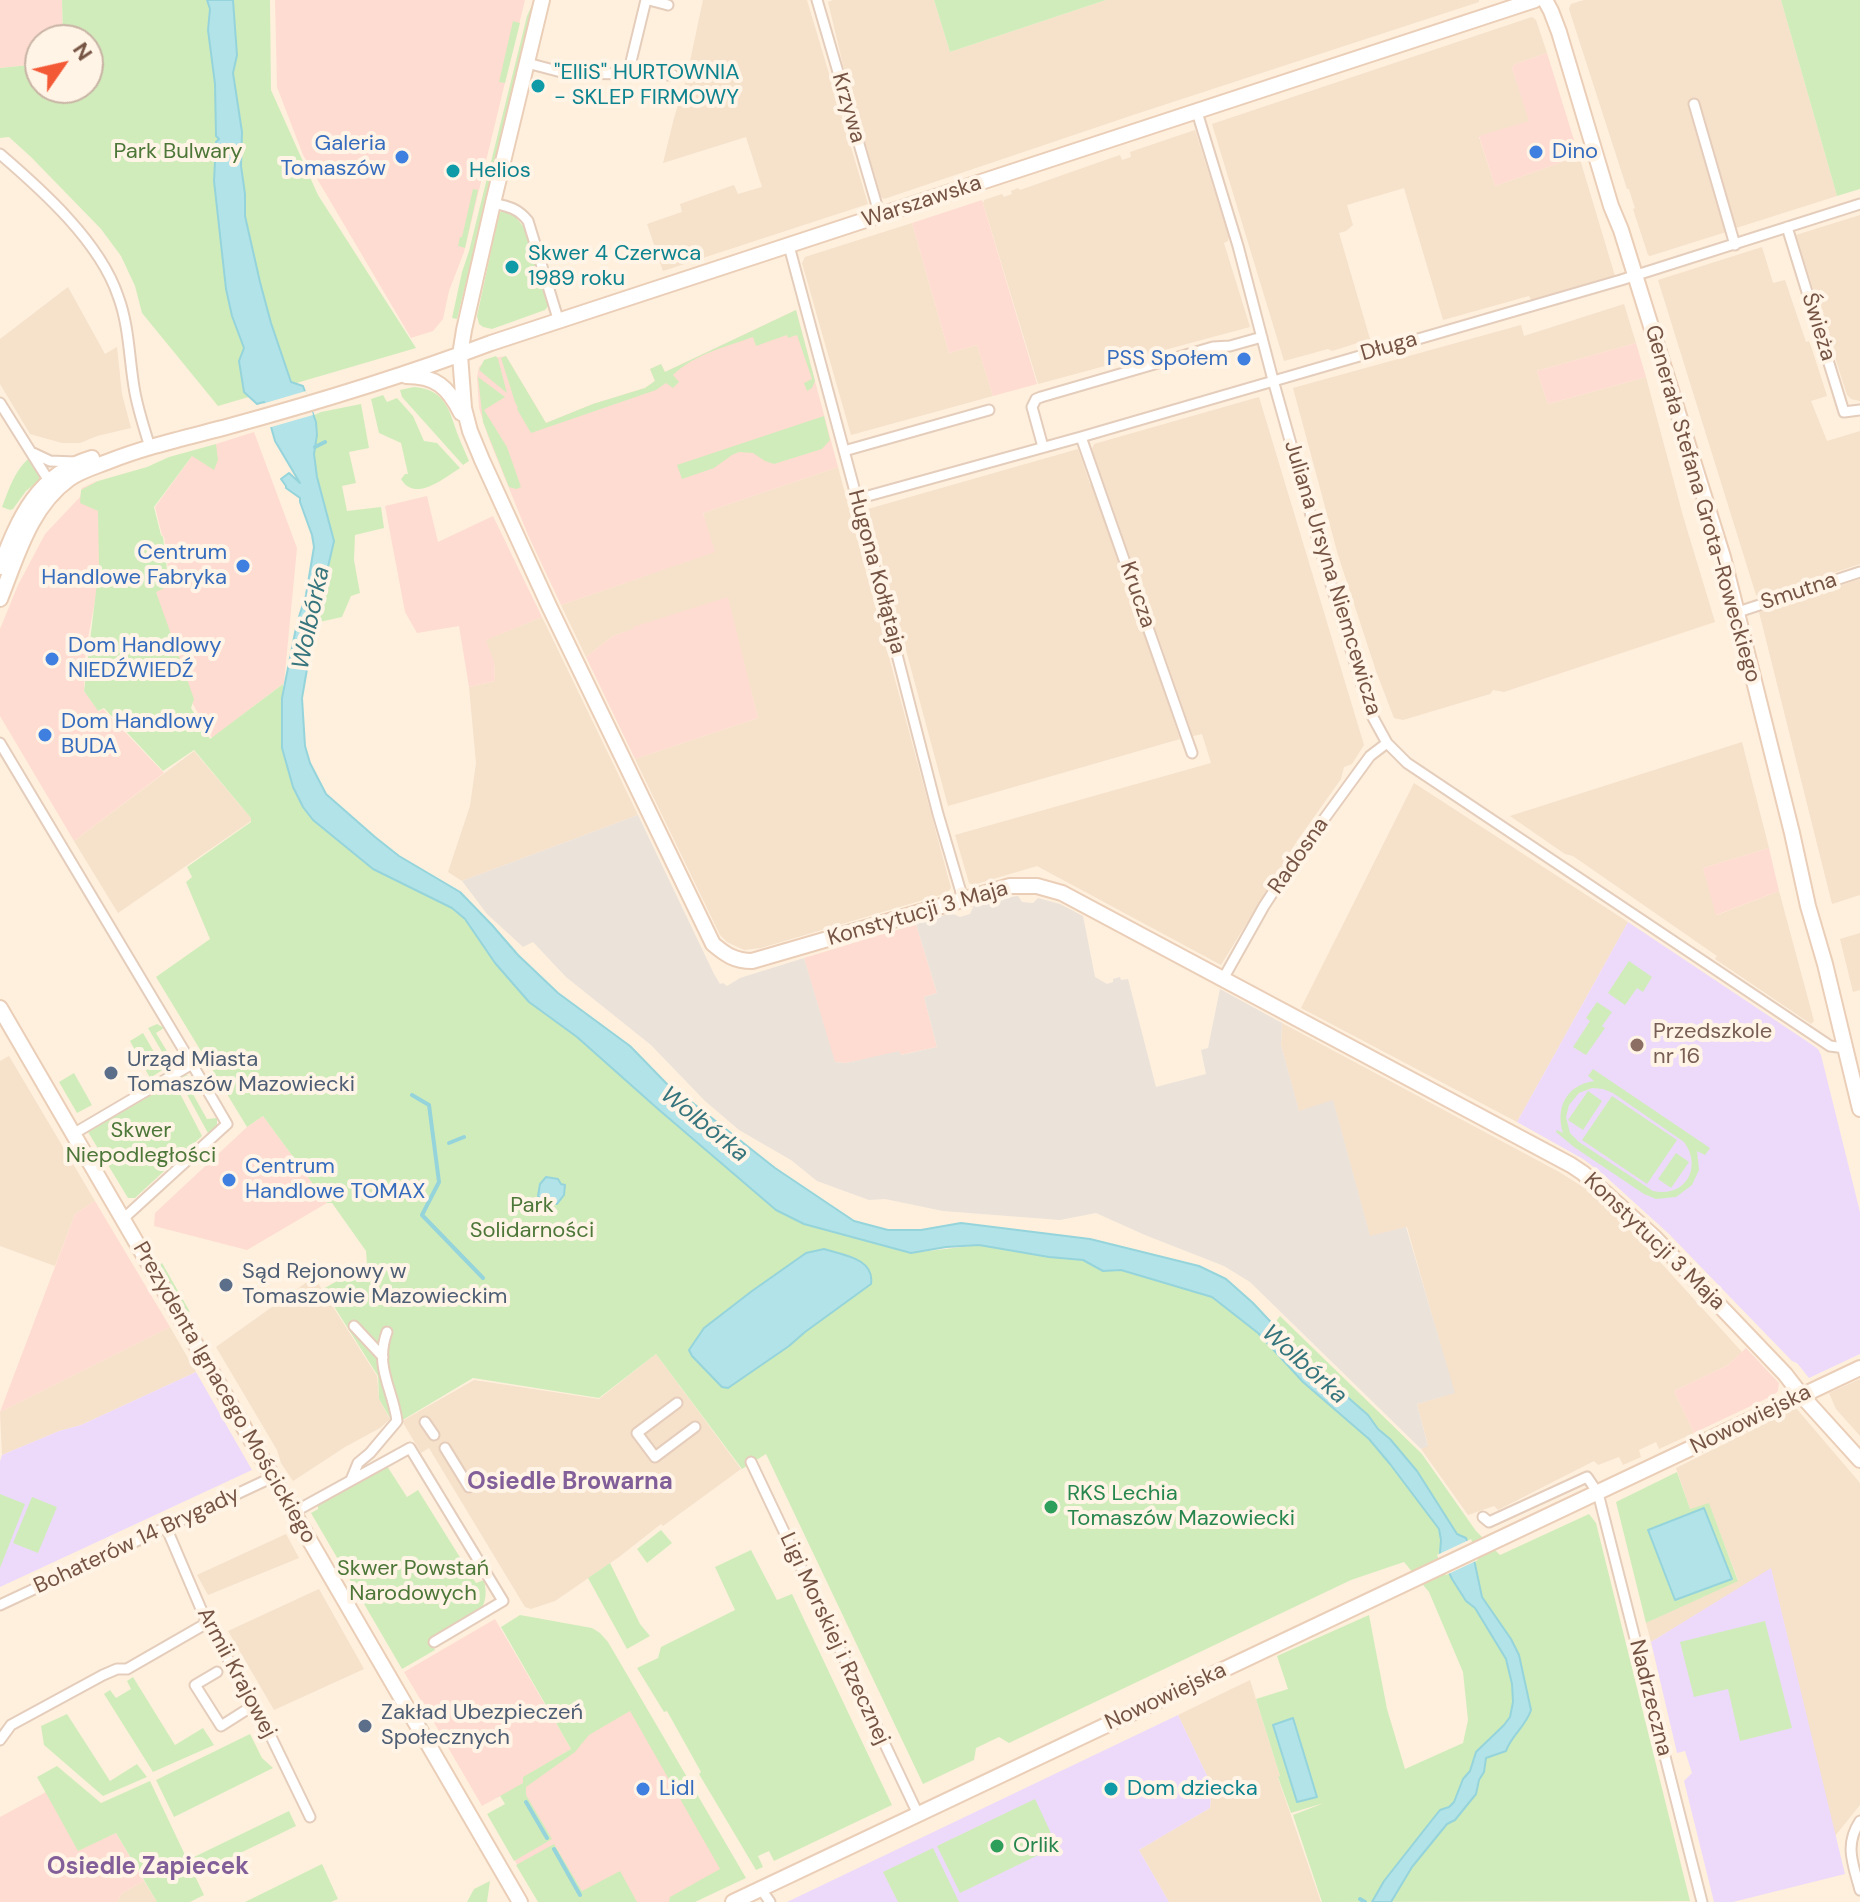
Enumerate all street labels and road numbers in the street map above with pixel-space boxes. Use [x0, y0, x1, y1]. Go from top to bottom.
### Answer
street label: Krzywa [825, 70, 871, 146]
street label: Warszawska [859, 170, 985, 234]
street label: Świeża [1795, 290, 1841, 364]
street label: Generała Stefana Grota-Roweckiego [1638, 322, 1766, 686]
street label: Długa [1358, 326, 1420, 368]
street label: Juliana Ursyna Niemcewicza [1278, 437, 1386, 719]
street label: Hugona Kołłątaja [841, 487, 911, 657]
street label: Krucza [1113, 558, 1161, 632]
street label: Smutna [1758, 567, 1840, 617]
street label: Radosna [1263, 813, 1335, 899]
street label: Konstytucji 3 Maja [825, 876, 1011, 952]
street label: Konstytucji 3 Maja [1578, 1168, 1730, 1316]
street label: Prezydenta Ignacego Mościckiego [127, 1237, 321, 1549]
street label: Nowowiejska [1686, 1379, 1816, 1461]
street label: Bohaterów 14 Brygady [30, 1482, 244, 1600]
street label: Ligi Morskiej i Rzecznej [773, 1529, 895, 1749]
street label: Armii Krajowej [191, 1603, 281, 1743]
street label: Nadrzeczna [1623, 1637, 1677, 1759]
street label: Nowowiejska [1101, 1657, 1231, 1737]

